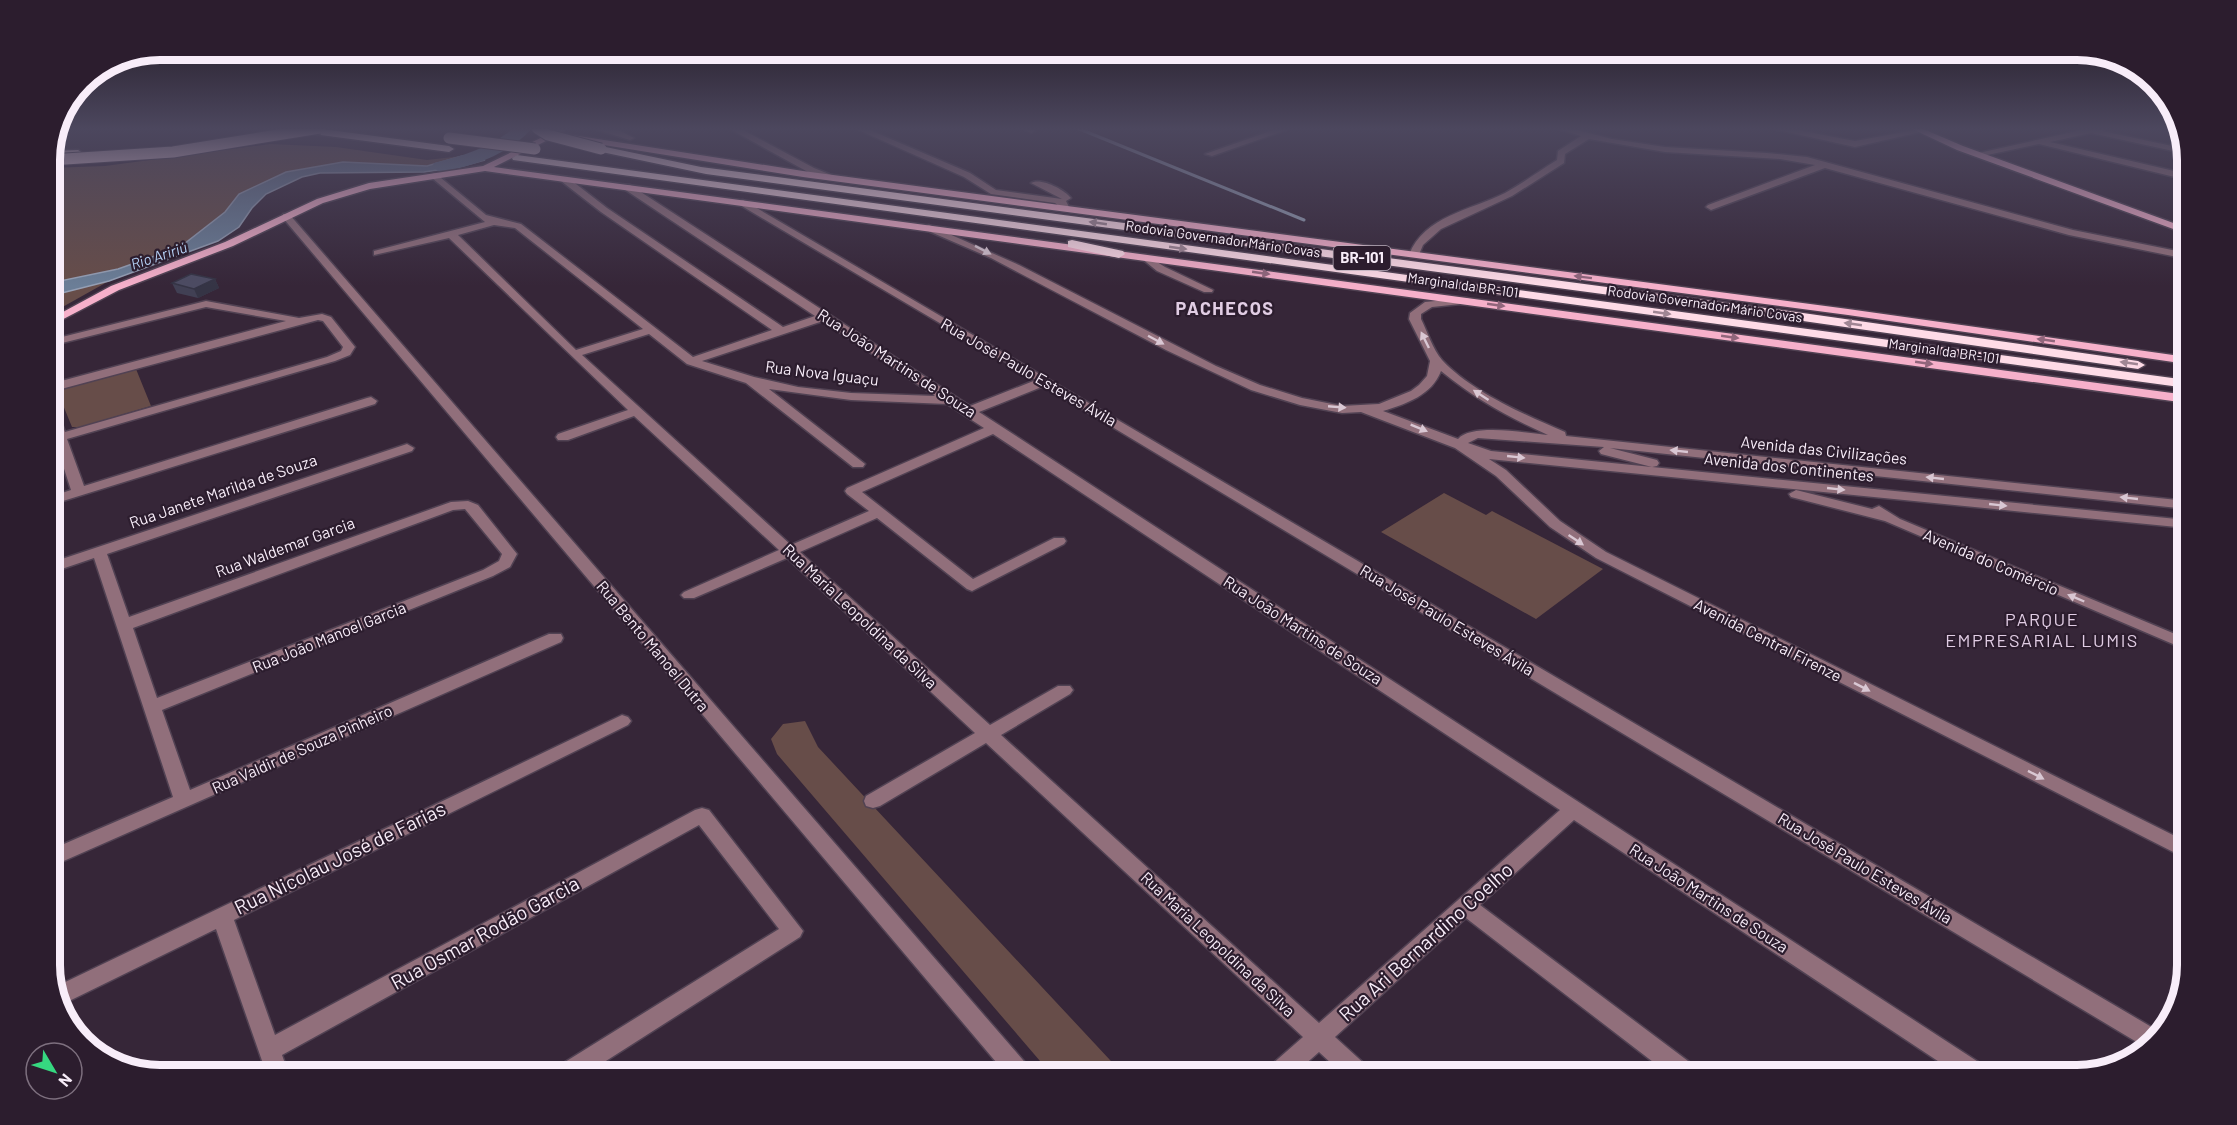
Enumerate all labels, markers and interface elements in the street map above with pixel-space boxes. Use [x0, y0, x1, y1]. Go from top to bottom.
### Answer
street label: Rodovia Governador Mário Covas [1125, 216, 1322, 261]
one-way arrow [1088, 219, 1107, 228]
water label: Rio Aririú [128, 237, 189, 273]
one-way arrow [1168, 243, 1187, 252]
one-way arrow [974, 245, 991, 255]
road number: BR-101 [1334, 246, 1390, 270]
street label: Marginal da BR-101 [1407, 268, 1520, 301]
one-way arrow [1251, 269, 1270, 278]
one-way arrow [1573, 272, 1592, 282]
street label: Rodovia Governador Mário Covas [1607, 281, 1804, 326]
district label: PACHECOS [1175, 297, 1275, 319]
one-way arrow [1486, 300, 1505, 310]
street label: Rua João Martins de Souza [814, 304, 980, 421]
one-way arrow [1653, 308, 1672, 318]
street label: Rua José Paulo Esteves Ávila [938, 313, 1120, 430]
one-way arrow [1844, 319, 1863, 328]
one-way arrow [1421, 331, 1431, 349]
one-way arrow [1721, 332, 1740, 341]
street label: Marginal da BR-101 [1888, 334, 2001, 367]
one-way arrow [1147, 335, 1164, 345]
one-way arrow [2037, 336, 2056, 345]
street label: Rua Nova Iguaçu [764, 356, 880, 389]
one-way arrow [1914, 358, 1933, 368]
one-way arrow [2120, 359, 2139, 368]
one-way arrow [1474, 389, 1490, 401]
one-way arrow [1328, 402, 1347, 412]
one-way arrow [1410, 424, 1428, 433]
street label: Avenida das Civilizações [1740, 431, 1908, 468]
one-way arrow [1669, 446, 1688, 456]
street label: Avenida dos Continentes [1703, 448, 1875, 485]
street label: Rua Janete Marilda de Souza [127, 449, 319, 532]
one-way arrow [1507, 452, 1526, 462]
one-way arrow [1926, 473, 1945, 483]
one-way arrow [1826, 484, 1845, 494]
one-way arrow [2120, 493, 2139, 503]
one-way arrow [1988, 500, 2007, 510]
street label: Rua Waldemar Garcia [213, 513, 357, 581]
street label: Avenida do Comércio [1921, 524, 2062, 599]
one-way arrow [1568, 534, 1584, 546]
street label: Rua Maria Leopoldina da Silva [779, 539, 941, 692]
street label: Rua José Paulo Esteves Ávila [1357, 560, 1538, 679]
street label: Rua João Martins de Souza [1220, 571, 1386, 688]
street label: Rua Bento Manoel Dutra [593, 576, 714, 715]
one-way arrow [2067, 593, 2084, 602]
street label: Avenida Central Firenze [1691, 594, 1845, 685]
street label: Rua João Manoel Garcia [249, 597, 408, 676]
district label: PARQUE EMPRESARIAL LUMIS [1945, 608, 2139, 651]
one-way arrow [1853, 682, 1870, 692]
street label: Rua Valdir de Souza Pinheiro [209, 700, 395, 797]
one-way arrow [2027, 769, 2045, 779]
street label: Rua Nicolau José de Farias [230, 795, 449, 919]
street label: Rua José Paulo Esteves Ávila [1775, 808, 1956, 927]
street label: Rua João Martins de Souza [1626, 839, 1792, 956]
street label: Rua Ari Bernardino Coelho [1333, 857, 1517, 1026]
street label: Rua Maria Leopoldina da Silva [1137, 867, 1299, 1020]
street label: Rua Osmar Rodão Garcia [386, 870, 583, 994]
north arrow [24, 1041, 84, 1101]
text: N [55, 1071, 77, 1091]

